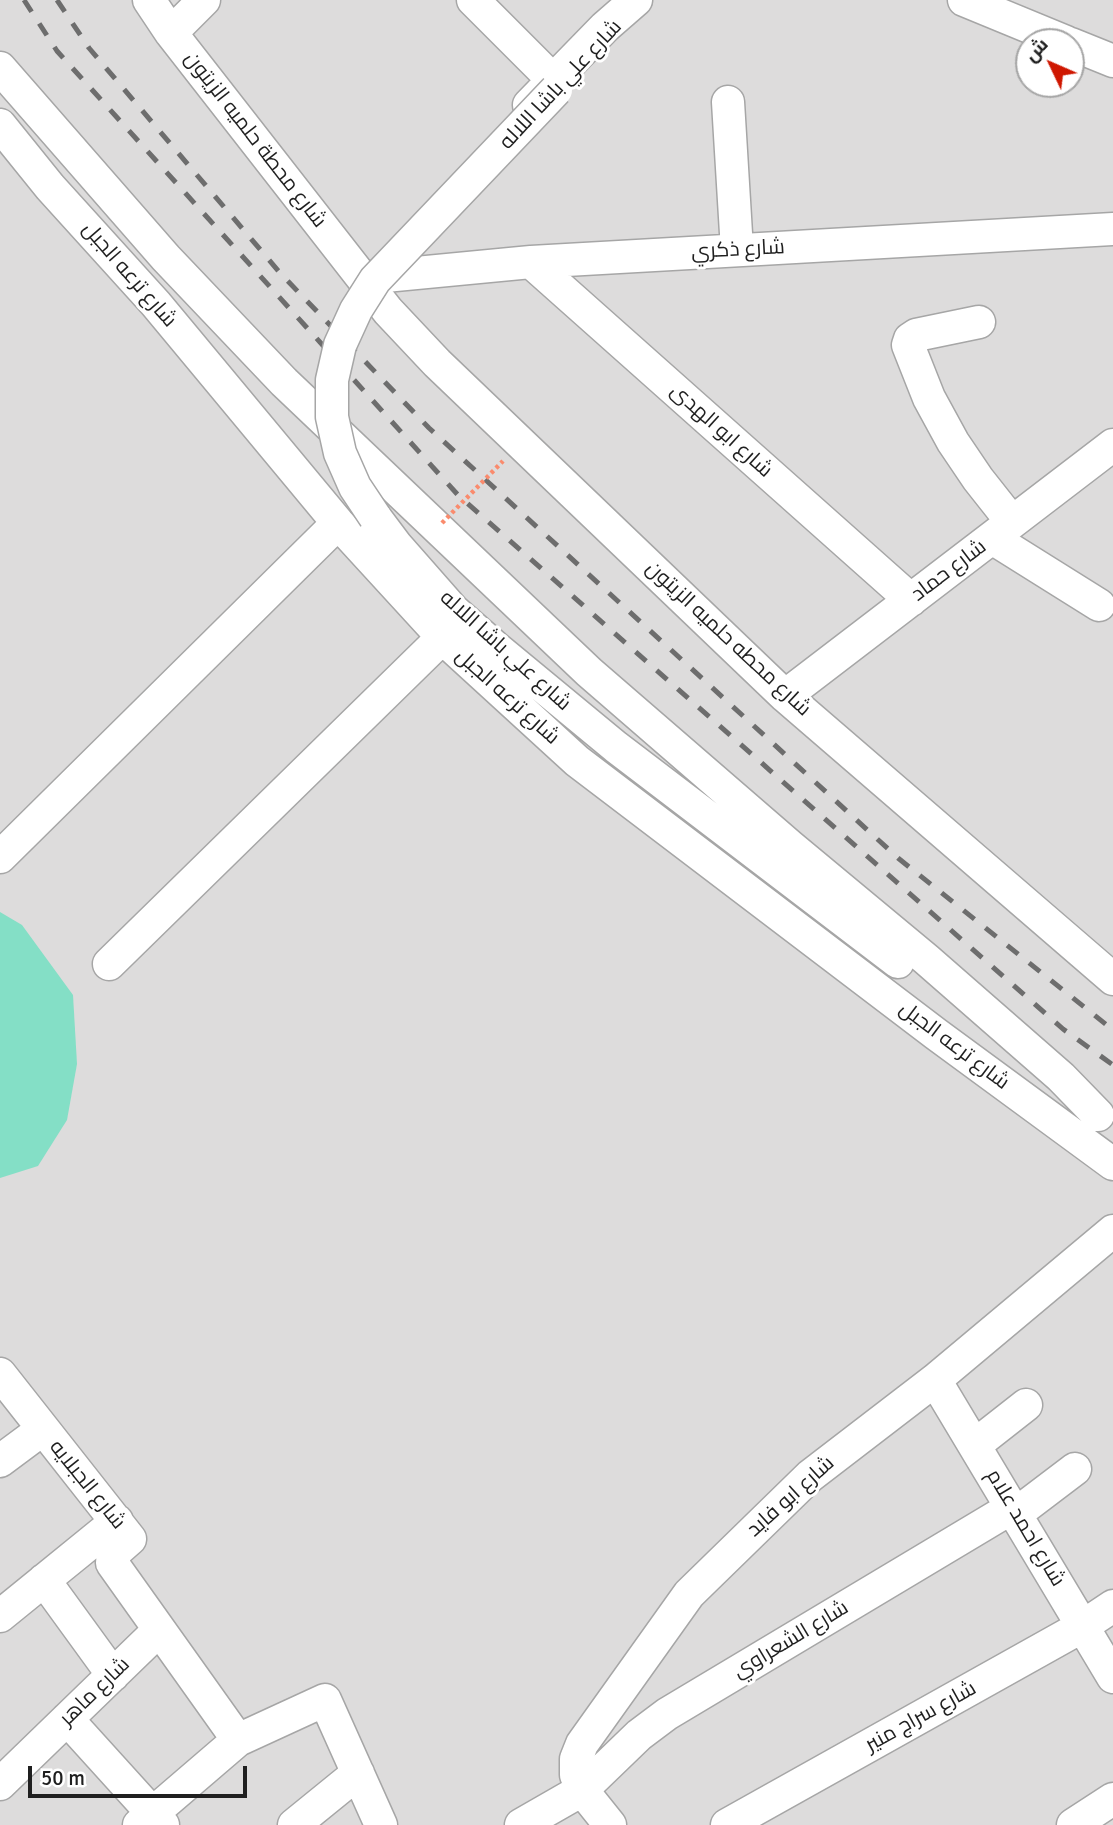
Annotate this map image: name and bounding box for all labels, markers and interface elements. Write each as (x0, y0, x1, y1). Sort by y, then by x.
street label: شارع علي باشا اللاله (495, 15, 627, 155)
north arrow (1015, 28, 1085, 98)
text: ش (1019, 33, 1053, 67)
street label: شارع محطة حلميه الزيتون (178, 47, 332, 233)
street label: شارع ترعه الجبل (76, 217, 182, 333)
street label: شارع ذكري (691, 235, 785, 265)
street label: شارع ابو الهدى (665, 379, 777, 483)
street label: شارع حماد (906, 535, 992, 607)
street label: شارع محطه حلميه الزيتون (640, 556, 816, 722)
street label: شارع علي باشا اللاله (434, 585, 576, 717)
street label: شارع ترعه الجبل (450, 644, 564, 750)
street label: شارع ترعه الجبل (894, 996, 1014, 1096)
street label: شارع الجبلايه (43, 1435, 131, 1535)
street label: شارع ابو فايد (742, 1451, 840, 1543)
street label: شارع احمد علام (980, 1465, 1070, 1591)
street label: شارع الشعراوي (729, 1596, 853, 1684)
street label: شارع ماهر (55, 1652, 135, 1732)
street label: شارع سراج منير (861, 1676, 981, 1758)
scale bar (32, 1752, 250, 1796)
text: 50 m (41, 1765, 85, 1791)

